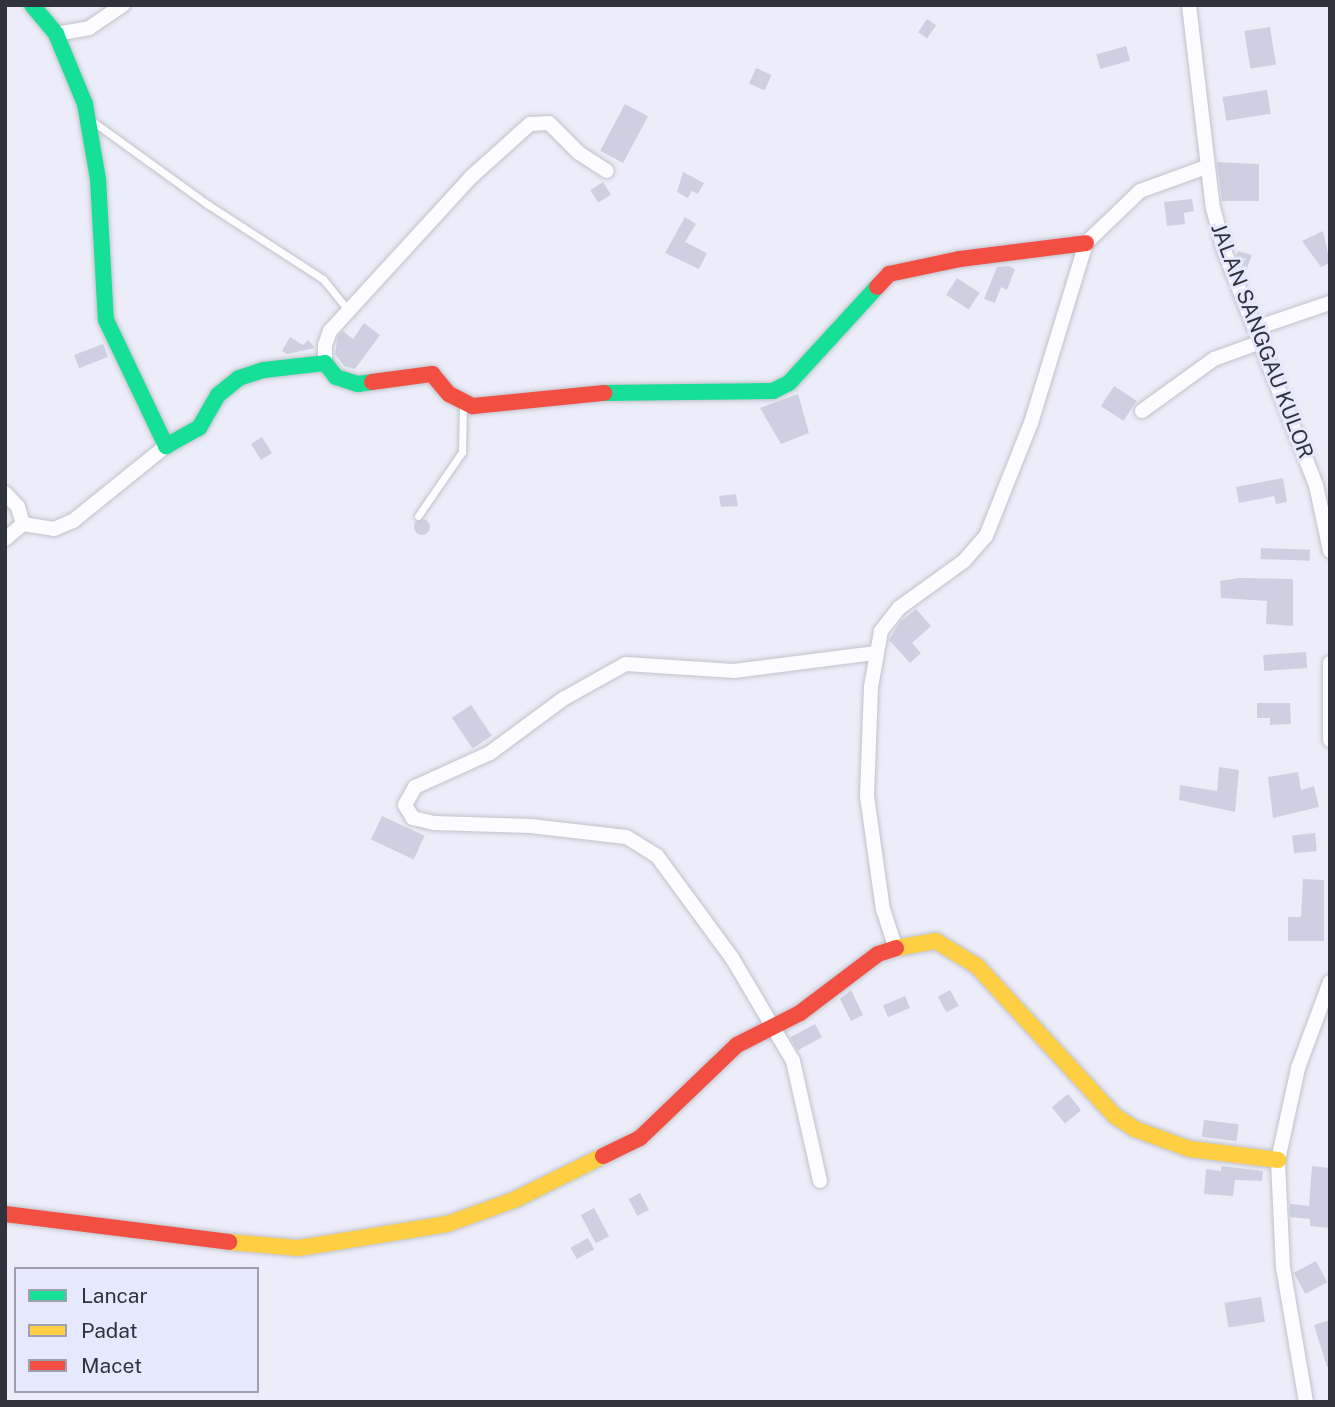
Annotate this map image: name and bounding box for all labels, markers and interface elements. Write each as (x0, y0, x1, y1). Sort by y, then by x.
street label: JALAN SANGGAU KULOR (1205, 220, 1319, 462)
legend (14, 1267, 259, 1393)
text: Lancar (81, 1283, 148, 1308)
text: Padat (81, 1318, 138, 1343)
text: Macet (81, 1353, 142, 1378)

